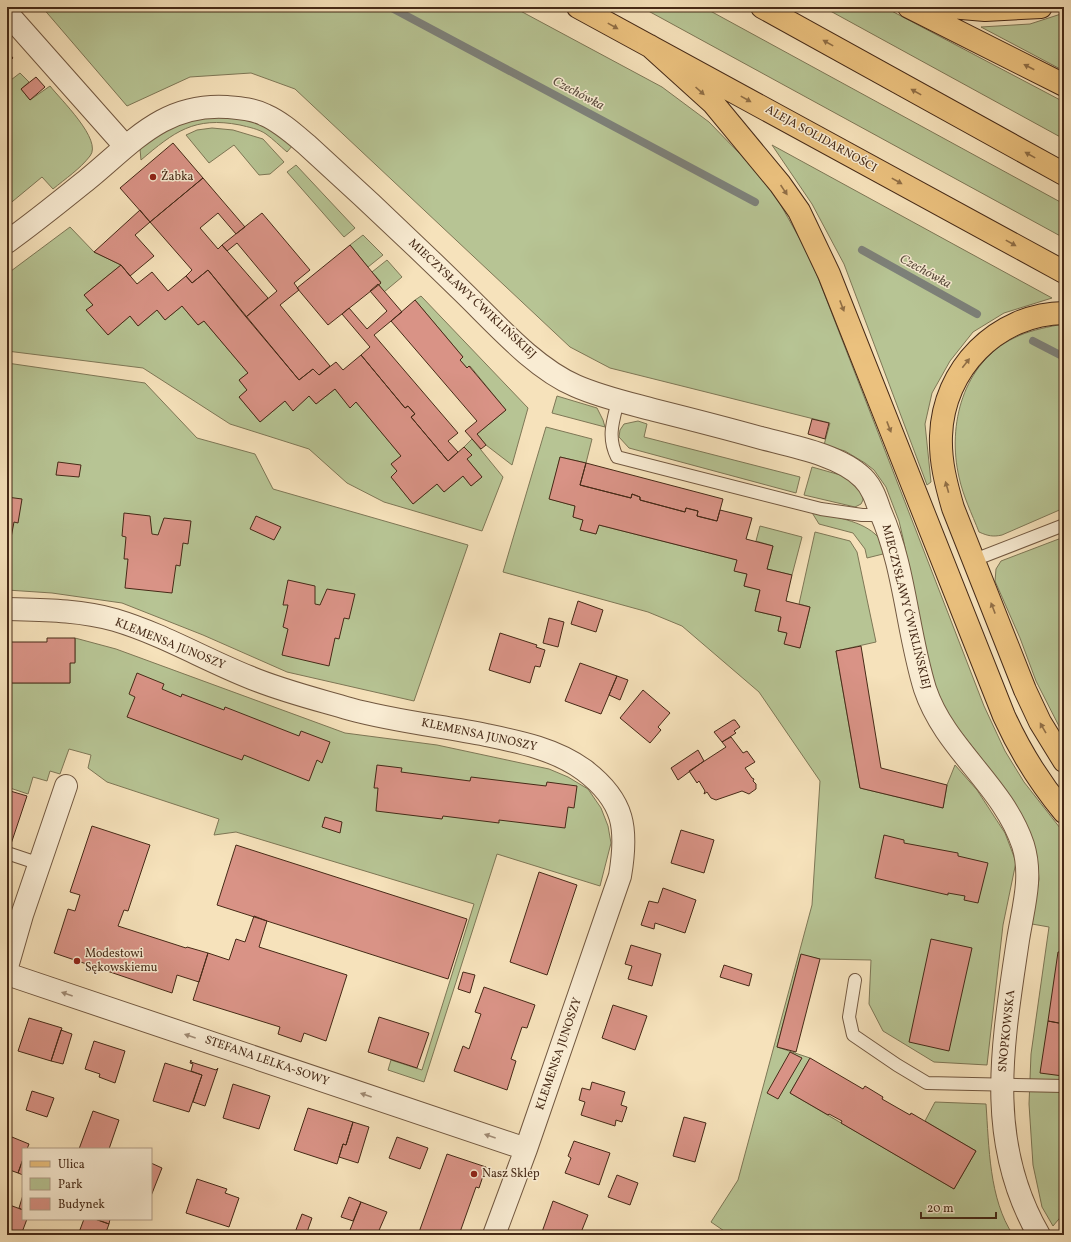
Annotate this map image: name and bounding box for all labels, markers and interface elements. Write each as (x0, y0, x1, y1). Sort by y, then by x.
one-way arrow (607, 22, 619, 29)
one-way arrow (822, 40, 834, 46)
one-way arrow (1024, 64, 1035, 70)
water label: Czechówka (549, 73, 607, 115)
one-way arrow (695, 87, 705, 96)
one-way arrow (910, 89, 922, 95)
one-way arrow (740, 95, 752, 102)
street label: ALEJA SOLIDARNOŚCI (762, 101, 880, 176)
one-way arrow (1024, 152, 1036, 159)
place label: Żabka (161, 169, 194, 185)
marker: Żabka (148, 172, 158, 182)
one-way arrow (891, 177, 903, 184)
one-way arrow (781, 184, 788, 196)
street label: MIECZYSŁAWY ĆWIKLIŃSKIEJ (405, 235, 540, 363)
one-way arrow (1006, 240, 1017, 246)
water label: Czechówka (896, 250, 954, 294)
one-way arrow (839, 301, 845, 313)
one-way arrow (962, 357, 970, 368)
one-way arrow (887, 422, 893, 434)
one-way arrow (944, 480, 950, 492)
street label: MIECZYSŁAWY ĆWIKLIŃSKIEJ (878, 523, 935, 691)
one-way arrow (990, 603, 996, 614)
street label: KLEMENSA JUNOSZY (112, 614, 228, 674)
street label: KLEMENSA JUNOSZY (420, 715, 539, 755)
one-way arrow (1040, 722, 1047, 734)
place label: Modestowi Sękowskiemu (85, 946, 158, 976)
marker: Modestowi Sękowskiemu (72, 956, 82, 966)
street label: SNOPKOWSKA (995, 989, 1019, 1073)
one-way arrow (60, 991, 72, 997)
street label: KLEMENSA JUNOSZY (532, 995, 586, 1112)
one-way arrow (184, 1032, 196, 1038)
street label: STEFANA LELKA-SOWY (203, 1032, 332, 1090)
one-way arrow (360, 1092, 372, 1098)
one-way arrow (483, 1133, 495, 1139)
legend (22, 1148, 152, 1220)
text: Ulica (58, 1157, 85, 1173)
place label: Nasz Sklep (482, 1166, 540, 1182)
marker: Nasz Sklep (469, 1169, 479, 1179)
text: Park (58, 1177, 83, 1193)
scale bar (921, 1194, 996, 1220)
text: Budynek (58, 1197, 105, 1213)
text: 20 m (927, 1201, 954, 1217)

